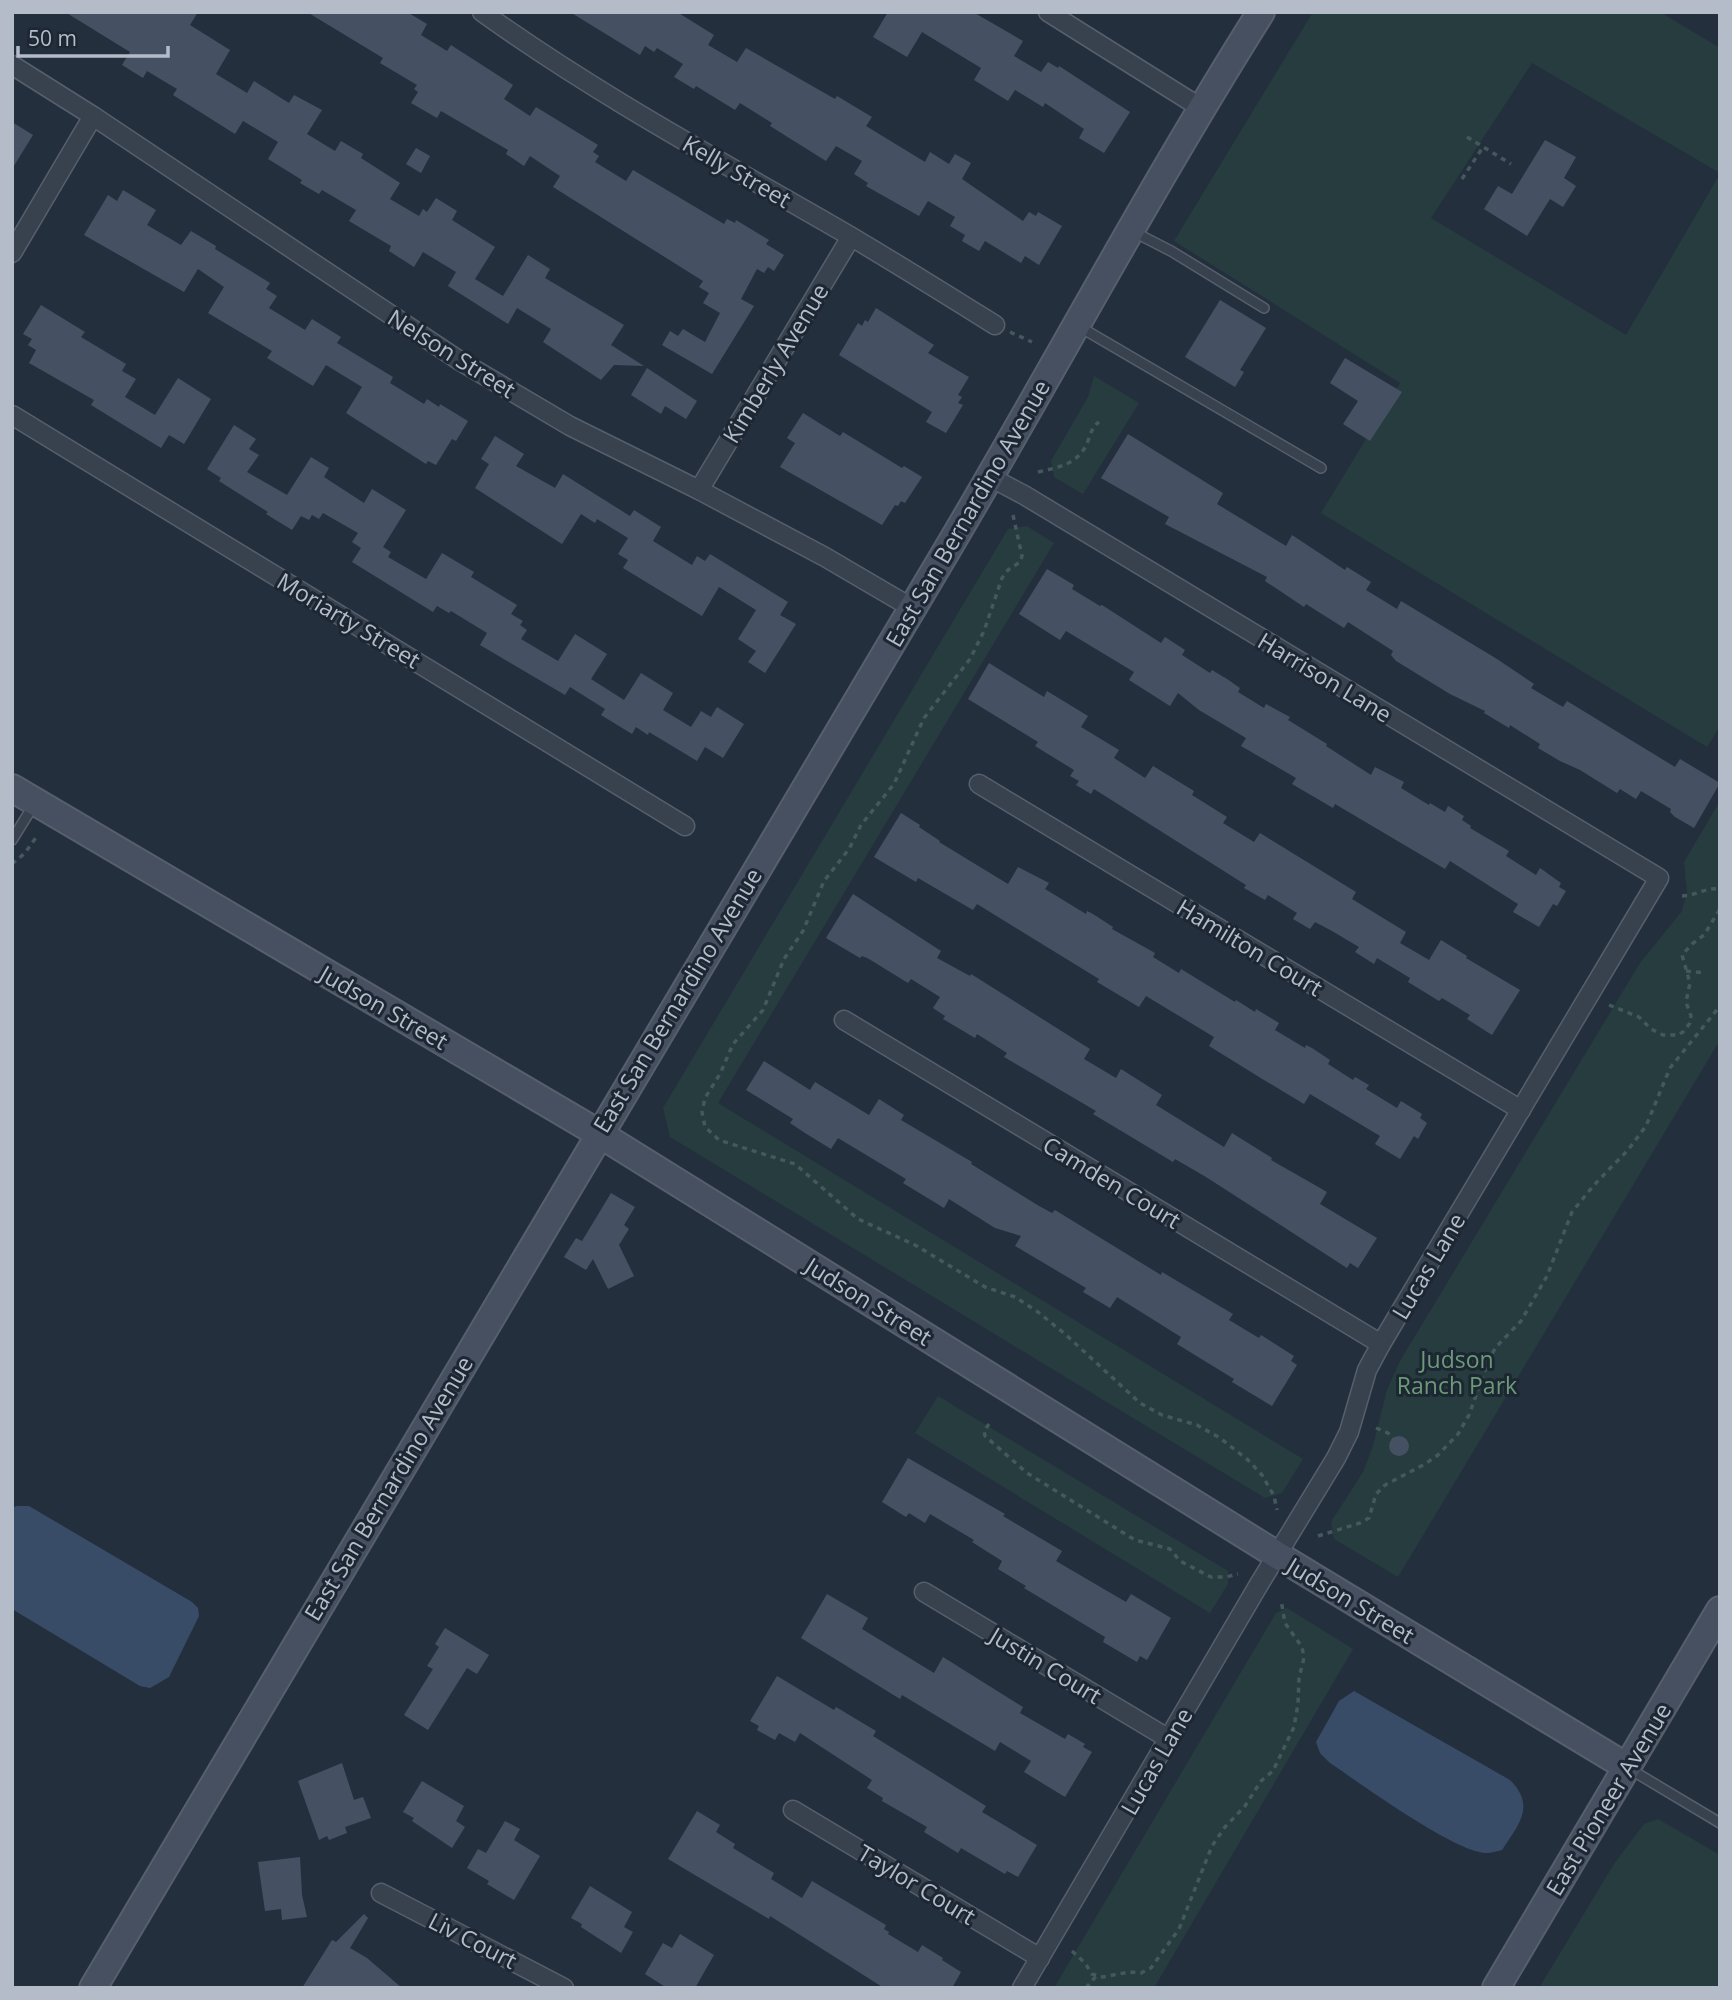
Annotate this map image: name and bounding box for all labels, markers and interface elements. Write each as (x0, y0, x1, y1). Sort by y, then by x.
scale bar (18, 14, 168, 58)
text: 50 m (28, 24, 77, 52)
street label: Kelly Street (677, 127, 797, 215)
street label: Kimberly Avenue (715, 277, 835, 449)
street label: Nelson Street (382, 301, 522, 405)
street label: East San Bernardino Avenue (877, 374, 1057, 652)
street label: Moriarty Street (271, 565, 427, 675)
street label: Harrison Lane (1252, 624, 1398, 730)
street label: East San Bernardino Avenue (585, 862, 769, 1138)
street label: Hamilton Court (1171, 891, 1329, 1003)
street label: Judson Street (312, 956, 454, 1057)
street label: Camden Court (1037, 1128, 1187, 1236)
street label: Lucas Lane (1384, 1207, 1472, 1325)
street label: Judson Street (798, 1248, 938, 1353)
park label: Judson Ranch Park (1397, 1343, 1517, 1401)
street label: East San Bernardino Avenue (296, 1350, 480, 1626)
street label: Judson Street (1280, 1548, 1421, 1651)
street label: Justin Court (982, 1618, 1108, 1711)
street label: East Pioneer Avenue (1538, 1697, 1678, 1901)
street label: Lucas Lane (1112, 1702, 1200, 1820)
street label: Taylor Court (852, 1836, 982, 1932)
street label: Liv Court (423, 1904, 523, 1976)

